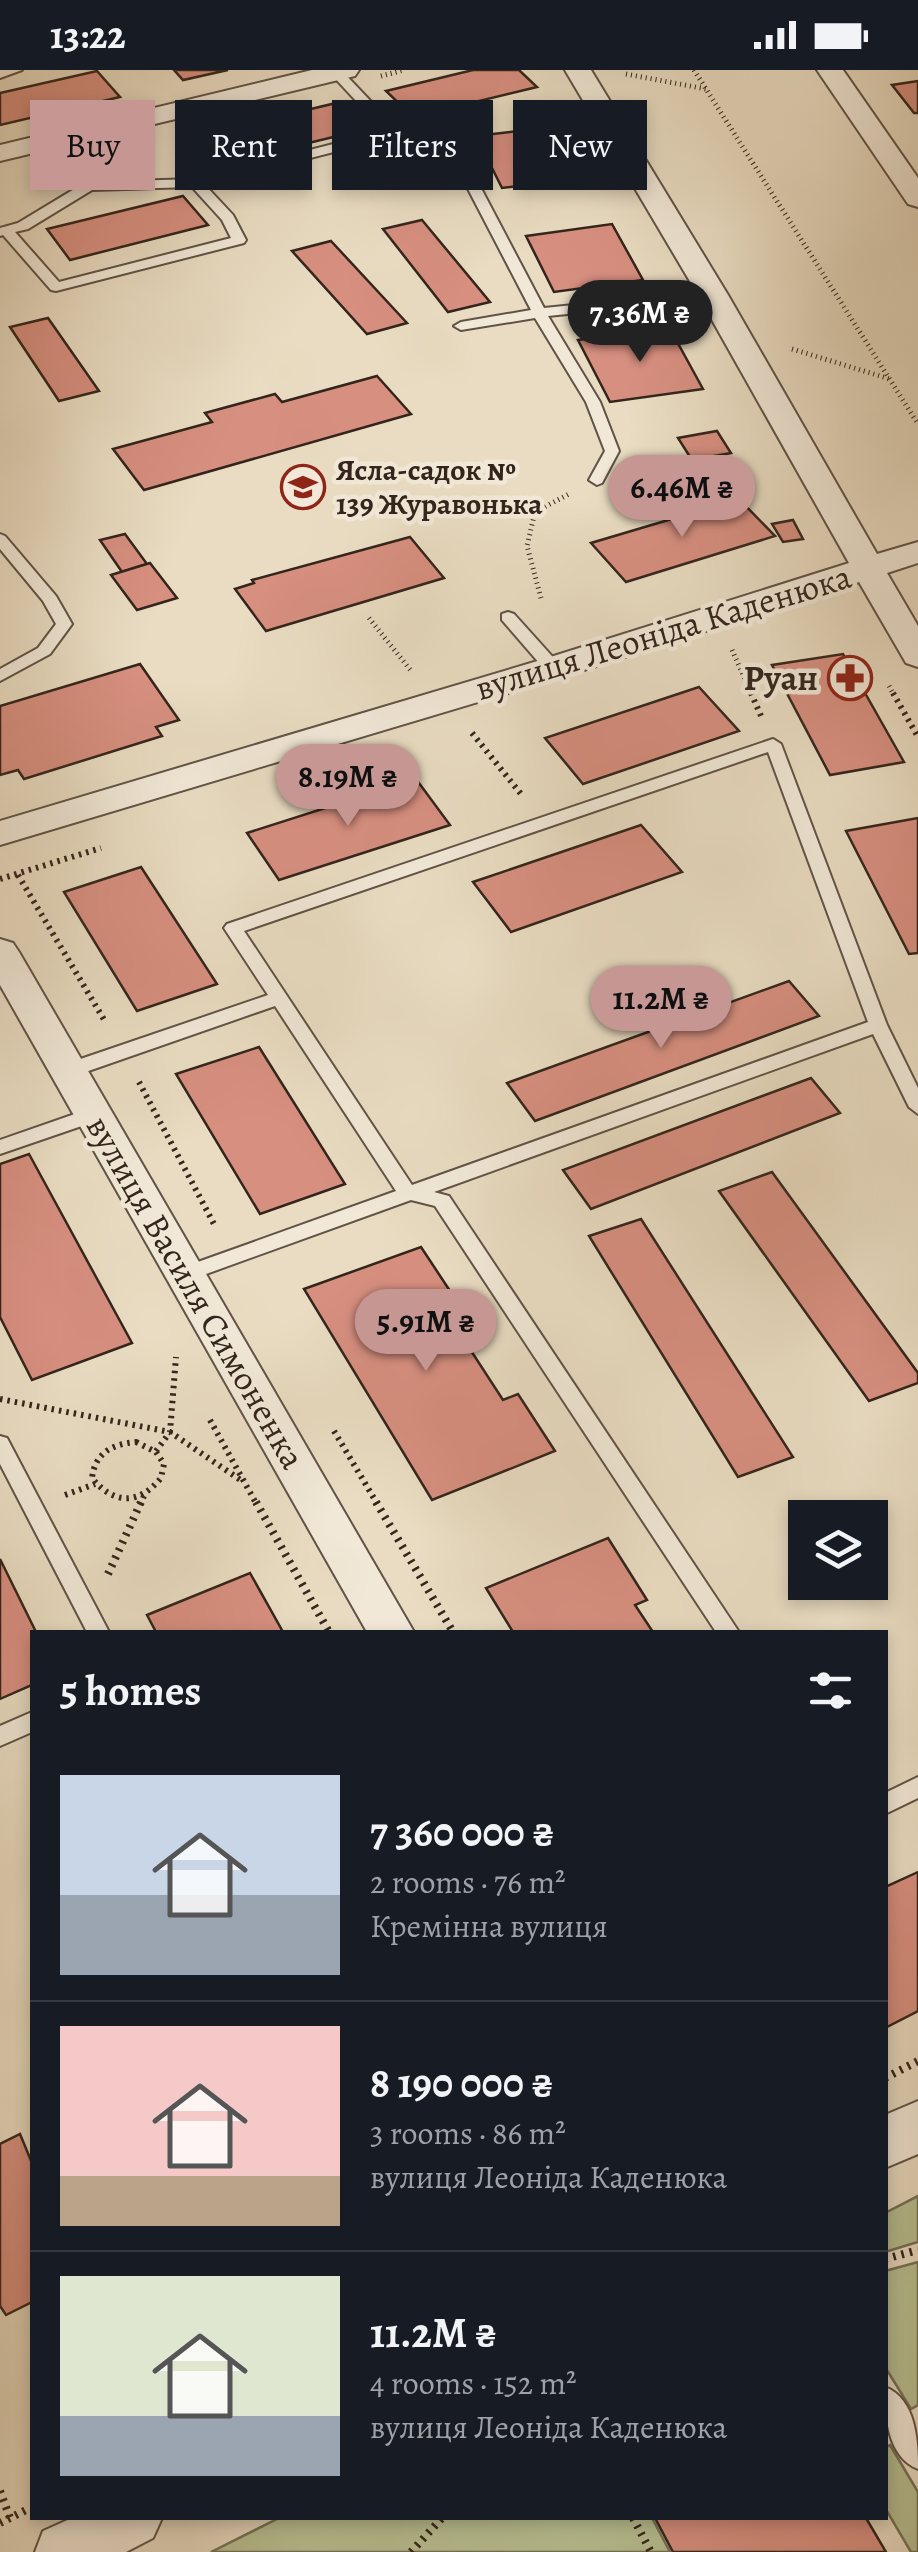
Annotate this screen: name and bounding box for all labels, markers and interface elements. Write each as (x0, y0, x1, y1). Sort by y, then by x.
text: 13:22 (50, 9, 126, 61)
chip: Buy (30, 100, 155, 190)
chip: Rent (175, 100, 312, 190)
chip: Filters (332, 100, 493, 190)
chip: New (513, 100, 647, 190)
pin: 7.36M ₴ (548, 280, 732, 365)
text: 7.36M ₴ (590, 290, 690, 334)
place label: Ясла-садок № 139 Журавонька (336, 450, 543, 524)
pin: 6.46M ₴ (590, 455, 774, 540)
school or university icon: Ясла-садок № 139 Журавонька (280, 464, 326, 510)
text: 6.46M ₴ (630, 465, 734, 509)
street label: вулиця Леоніда Каденюка (469, 552, 857, 712)
place label: Руан (744, 654, 818, 702)
pharmacy icon: Руан (827, 655, 873, 701)
pin: 8.19M ₴ (256, 744, 440, 829)
text: 8.19M ₴ (298, 754, 398, 798)
pin: 11.2M ₴ (569, 966, 753, 1051)
text: 11.2M ₴ (613, 976, 709, 1020)
street label: вулиця Василя Симоненка (75, 1106, 317, 1478)
pin: 5.91M ₴ (334, 1289, 518, 1374)
text: 5.91M ₴ (377, 1299, 475, 1343)
map controls (788, 1500, 888, 1600)
button: layers (788, 1500, 888, 1600)
text: 5 homes (60, 1662, 201, 1719)
icon: filters (803, 1663, 858, 1718)
text: 7 360 000 ₴ (370, 1803, 555, 1860)
icon: home (140, 1815, 260, 1935)
text: 2 rooms · 76 m² (370, 1860, 566, 1904)
text: Кремінна вулиця (370, 1904, 608, 1948)
text: 8 190 000 ₴ (370, 2054, 554, 2111)
icon: home (140, 2066, 260, 2186)
text: 3 rooms · 86 m² (370, 2111, 566, 2155)
text: вулиця Леоніда Каденюка (370, 2155, 727, 2199)
text: 11.2M ₴ (370, 2304, 497, 2361)
icon: home (140, 2316, 260, 2436)
text: 4 rooms · 152 m² (370, 2361, 577, 2405)
text: вулиця Леоніда Каденюка (370, 2405, 727, 2449)

